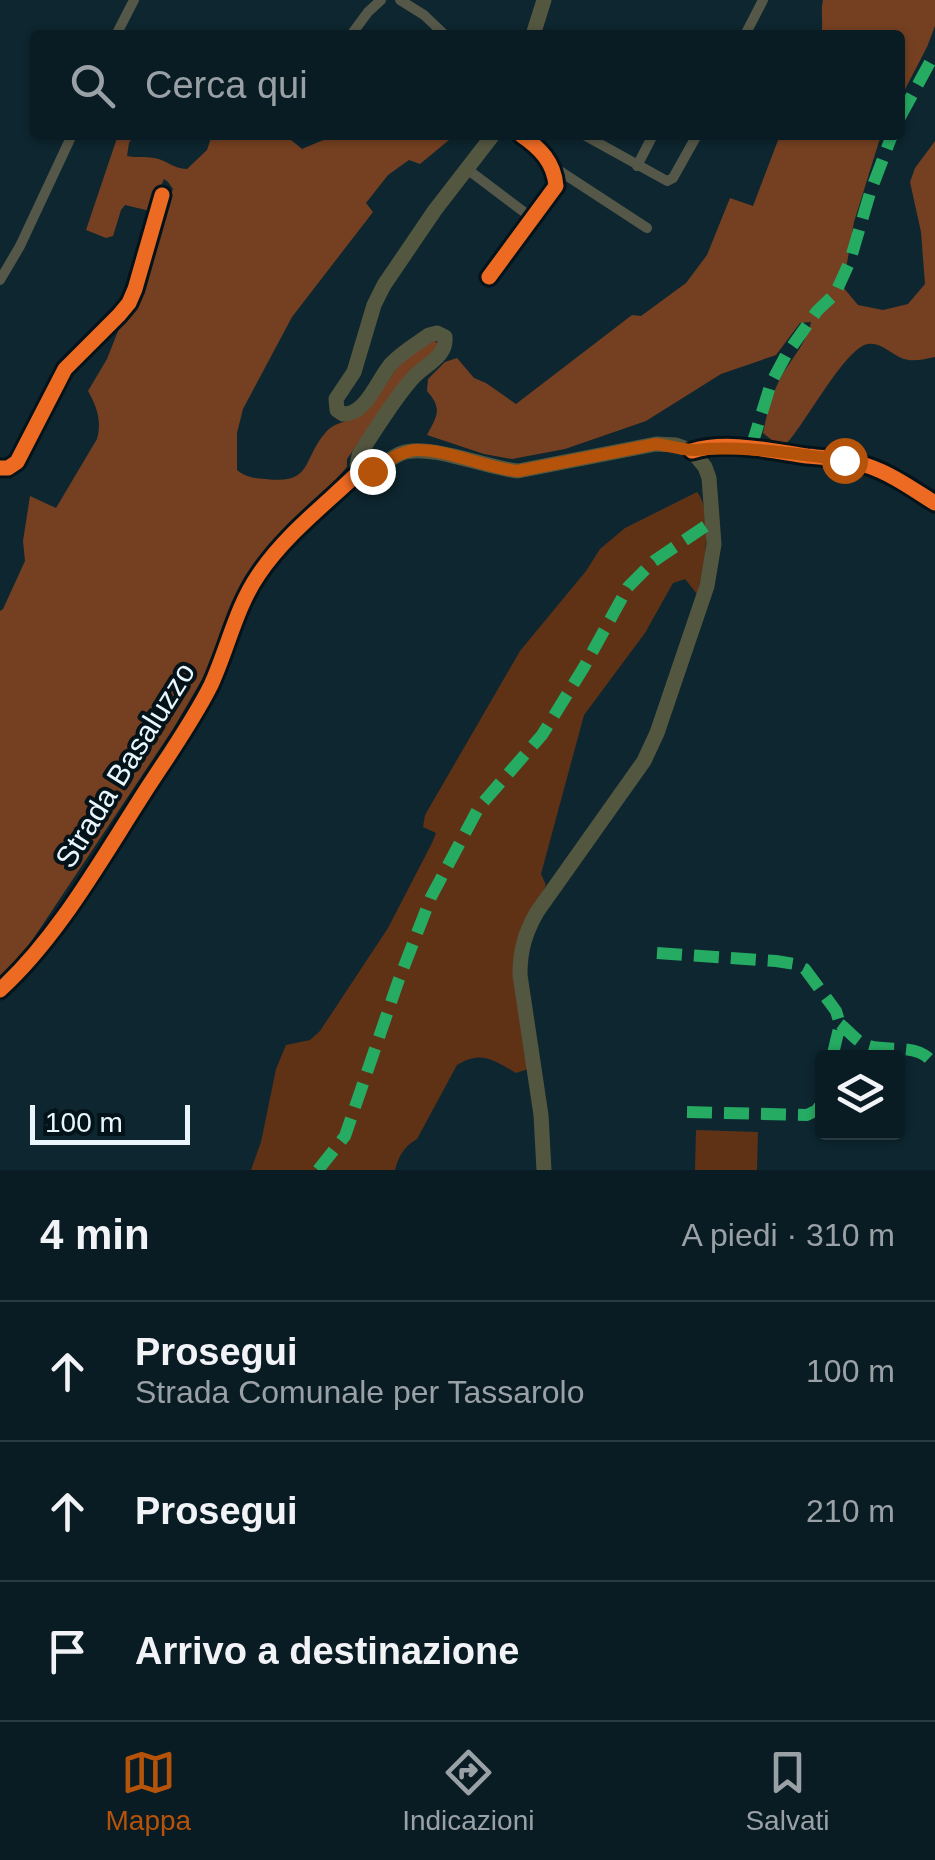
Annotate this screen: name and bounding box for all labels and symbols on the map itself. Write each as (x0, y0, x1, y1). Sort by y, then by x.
route start (822, 438, 868, 484)
route end (350, 449, 396, 495)
street label: Strada Basaluzzo (49, 657, 201, 873)
scale bar (30, 1100, 190, 1144)

